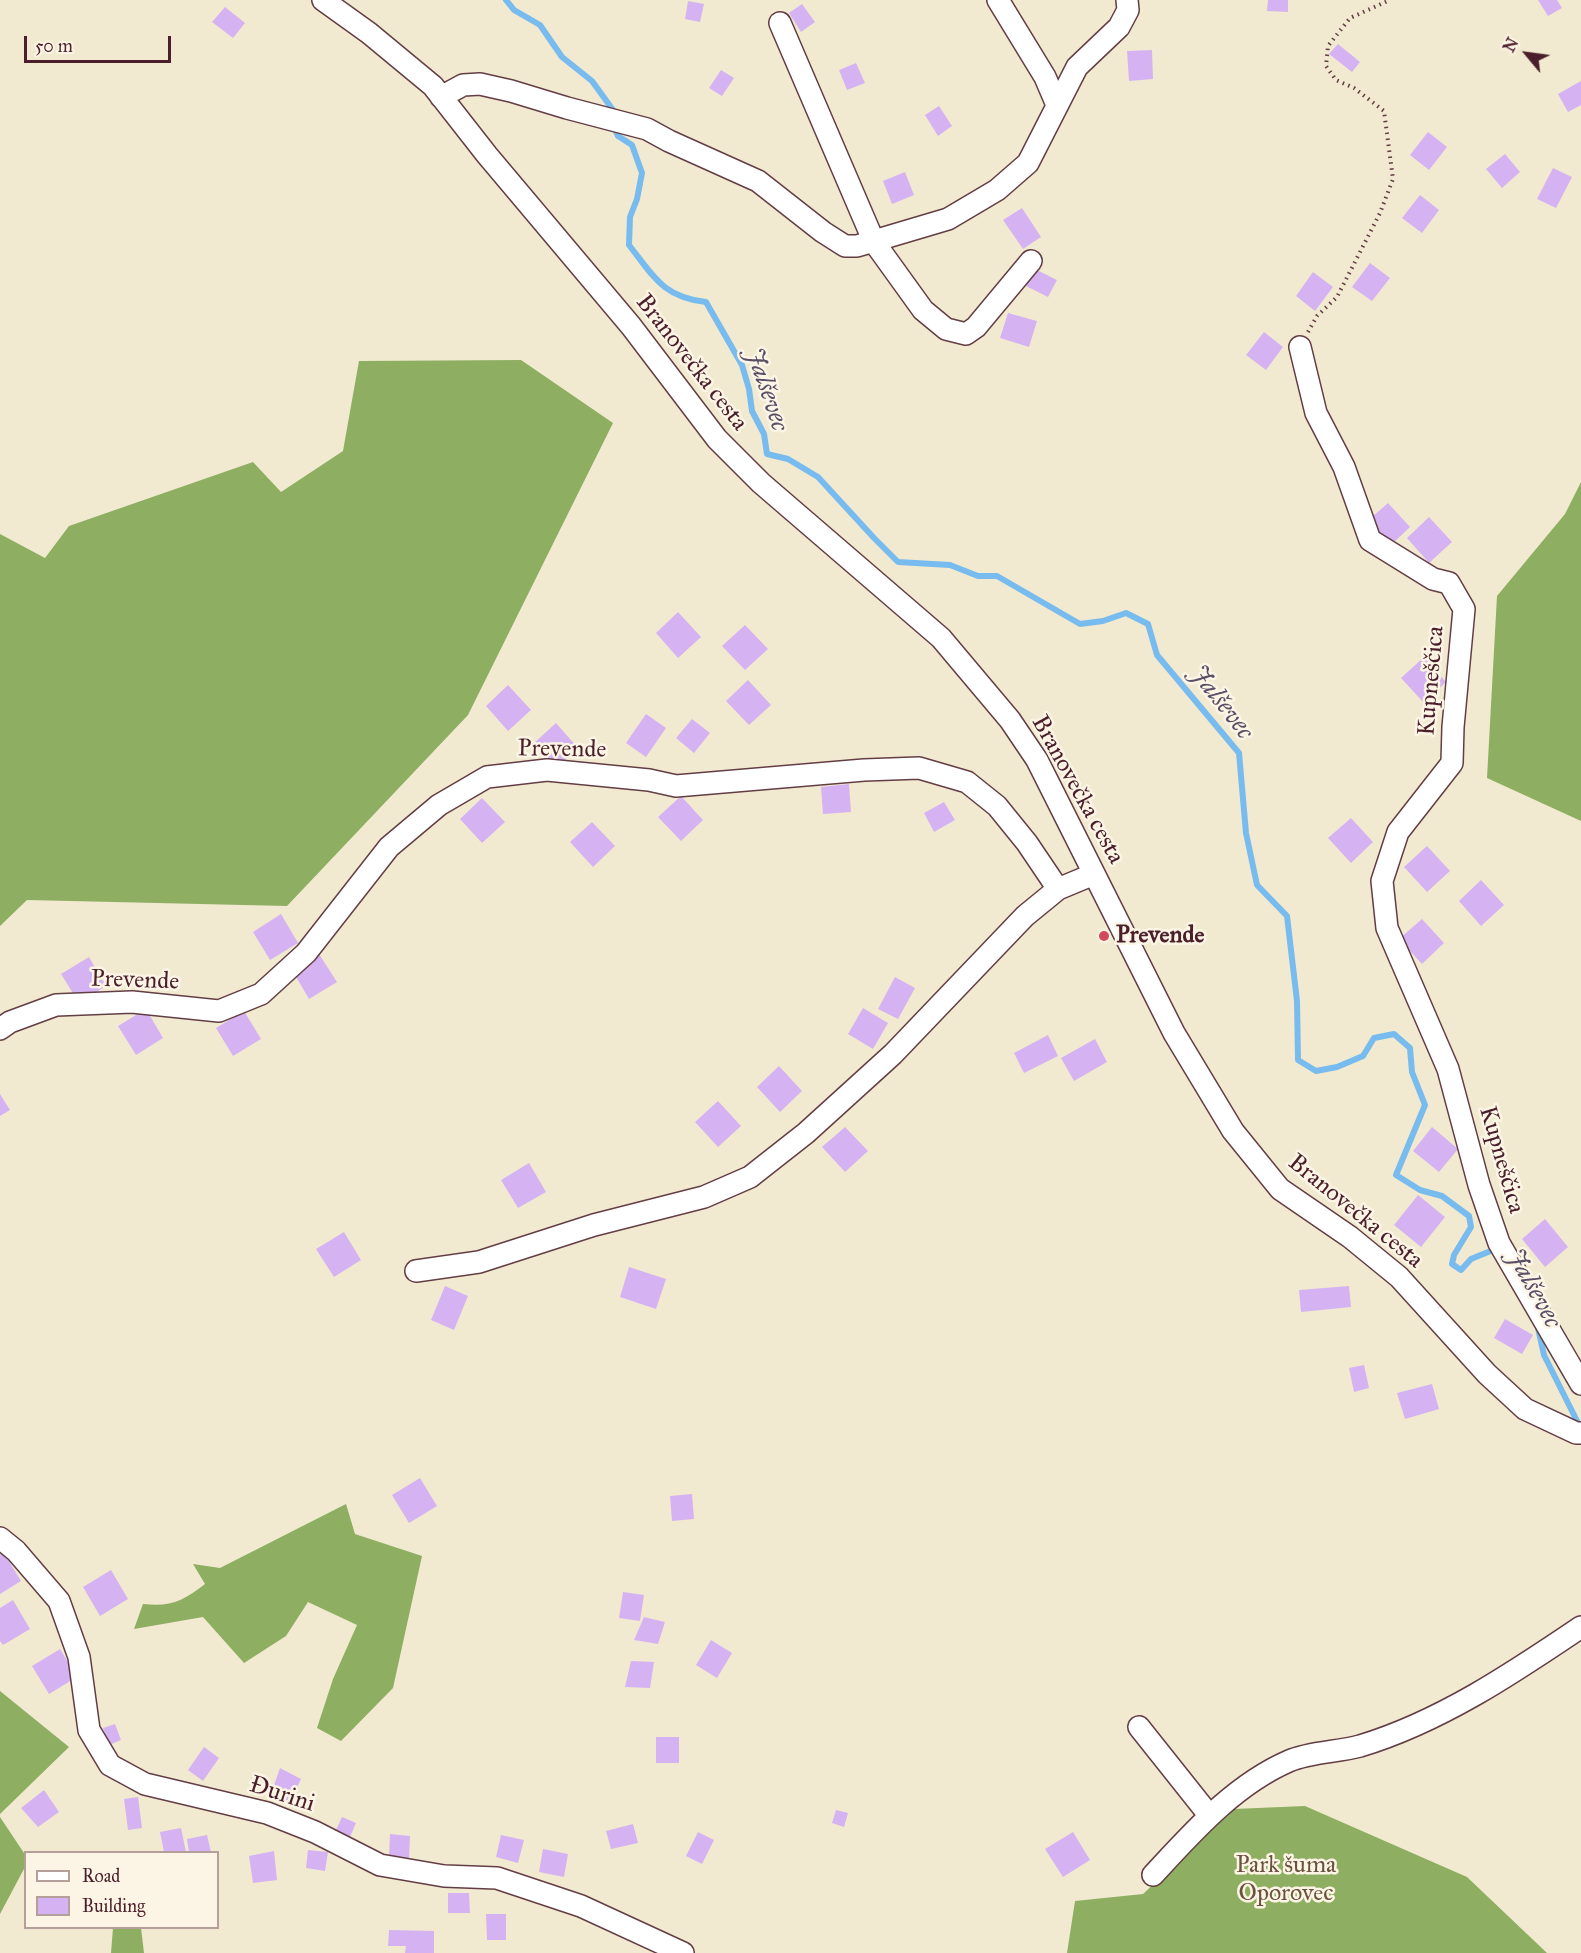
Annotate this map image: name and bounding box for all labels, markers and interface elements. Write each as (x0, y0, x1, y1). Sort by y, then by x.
scale bar (27, 24, 174, 62)
north arrow (1497, 24, 1557, 84)
text: N (1499, 34, 1522, 56)
text: 50 m (35, 35, 73, 57)
street label: Branovečka cesta (629, 289, 753, 437)
water label: Jalševec (737, 344, 795, 436)
street label: Kupneščica (1413, 625, 1451, 737)
water label: Jalševec (1182, 659, 1260, 747)
street label: Branovečka cesta (1024, 711, 1130, 869)
street label: Prevende (517, 735, 607, 765)
place label: Prevende (1116, 922, 1205, 950)
marker: Prevende (1097, 929, 1111, 943)
street label: Prevende (90, 965, 180, 997)
street label: Kupneščica (1472, 1103, 1530, 1217)
street label: Branovečka cesta (1282, 1149, 1428, 1275)
water label: Jalševec (1498, 1244, 1568, 1334)
street label: Đurini (246, 1771, 318, 1819)
legend (24, 1851, 219, 1929)
park label: Park šuma Oporovec (1236, 1852, 1336, 1908)
text: Road (82, 1865, 120, 1887)
text: Building (82, 1895, 145, 1917)

